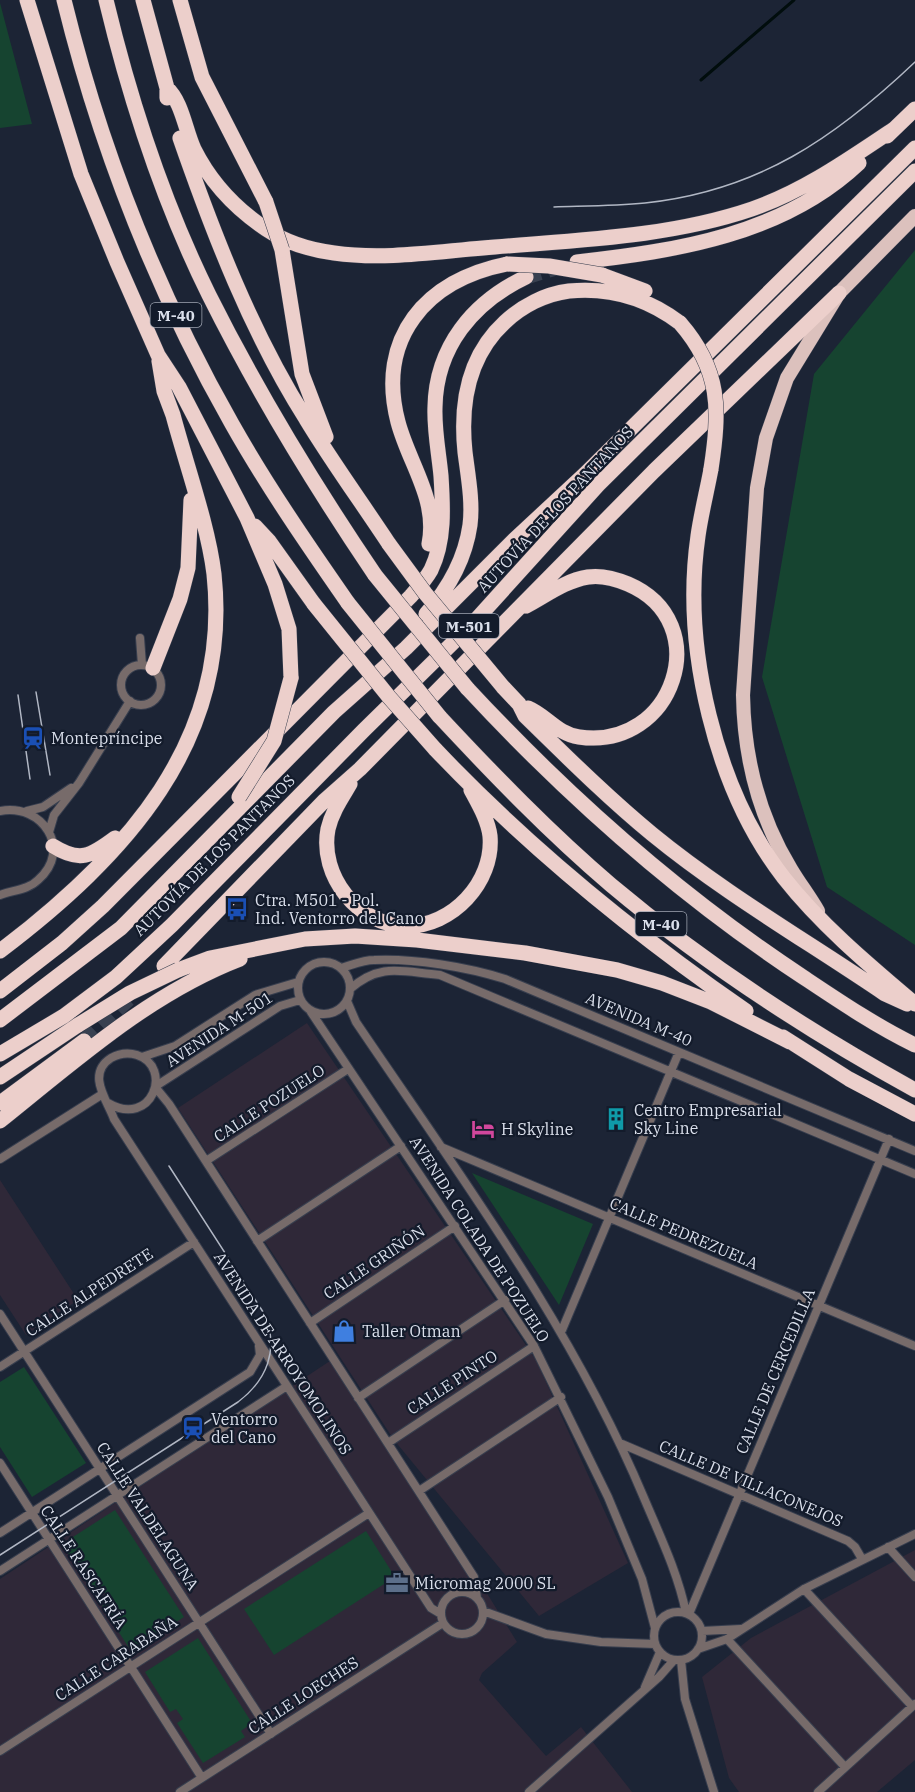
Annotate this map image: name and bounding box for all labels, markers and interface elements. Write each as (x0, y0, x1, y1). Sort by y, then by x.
road number: M-40 (150, 303, 201, 327)
street label: AUTOVÍA DE LOS PANTANOS (472, 421, 637, 596)
road number: M-501 (439, 614, 499, 638)
station icon: Montepríncipe (20, 725, 46, 751)
place label: Montepríncipe (51, 728, 162, 748)
street label: AUTOVÍA DE LOS PANTANOS (128, 769, 299, 940)
place label: Ctra. M501 - Pol. Ind. Ventorro del Cano (255, 890, 424, 928)
bus stop icon: Ctra. M501 - Pol. Ind. Ventorro del Cano (224, 896, 250, 922)
road number: M-40 (636, 912, 686, 936)
street label: AVENIDA M-501 (162, 987, 276, 1071)
street label: AVENIDA M-40 (583, 988, 695, 1050)
street label: CALLE POZUELO (210, 1060, 328, 1146)
place label: Centro Empresarial Sky Line (634, 1100, 782, 1138)
building icon: Centro Empresarial Sky Line (603, 1106, 629, 1132)
hotel icon: H Skyline (470, 1116, 496, 1142)
place label: H Skyline (501, 1119, 573, 1139)
street label: AVENIDA COLADA DE POZUELO (406, 1132, 554, 1346)
street label: CALLE PEDREZUELA (607, 1193, 761, 1273)
street label: CALLE GRIÑÓN (319, 1220, 429, 1303)
street label: CALLE ALPEDRETE (22, 1243, 156, 1341)
street label: AVENIDA DE ARROYOMOLINOS (210, 1248, 356, 1458)
street label: CALLE DE CERCEDILLA (731, 1285, 819, 1457)
shop icon: Taller Otman (331, 1318, 357, 1344)
place label: Taller Otman (362, 1321, 461, 1341)
street label: CALLE PINTO (403, 1345, 501, 1419)
place label: Ventorro del Cano (211, 1409, 277, 1447)
station icon: Ventorro del Cano (180, 1415, 206, 1441)
street label: CALLE DE VILLACONEJOS (656, 1435, 846, 1531)
street label: CALLE VALDELAGUNA (93, 1438, 203, 1594)
street label: CALLE RASCAFRÍA (36, 1501, 132, 1633)
office icon: Micromag 2000 SL (384, 1570, 410, 1596)
place label: Micromag 2000 SL (415, 1573, 556, 1593)
street label: CALLE CARABAÑA (51, 1611, 181, 1705)
street label: CALLE LOECHES (244, 1652, 362, 1738)

